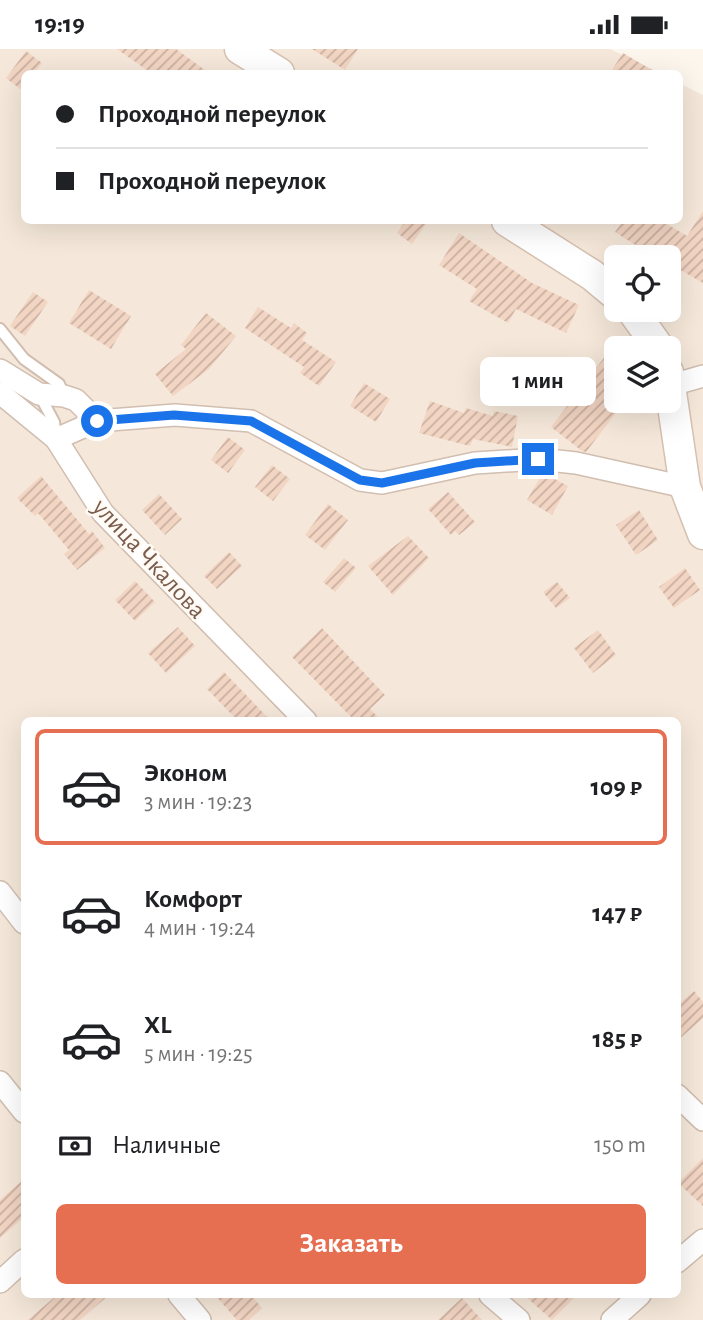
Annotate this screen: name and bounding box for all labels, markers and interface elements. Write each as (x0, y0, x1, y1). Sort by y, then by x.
text: 19:19 (35, 11, 85, 37)
text: Проходной переулок (98, 101, 326, 127)
text: Проходной переулок (98, 168, 326, 194)
map controls (604, 245, 681, 413)
button: locate (604, 245, 681, 322)
button: layers (604, 336, 681, 413)
callout: 1 мин (480, 357, 596, 407)
text: 1 мин (512, 370, 564, 393)
route start (81, 405, 113, 437)
route end (522, 443, 554, 475)
street label: улица Чкалова (87, 493, 211, 624)
icon: car (60, 756, 123, 819)
text: Эконом (144, 760, 227, 786)
text: 109 ₽ (590, 774, 642, 800)
text: 3 мин · 19:23 (144, 791, 252, 814)
icon: car (60, 882, 123, 945)
text: Комфорт (144, 886, 242, 912)
text: 147 ₽ (592, 900, 642, 926)
text: 4 мин · 19:24 (144, 917, 255, 940)
icon: car (60, 1008, 123, 1071)
text: XL (144, 1012, 171, 1038)
text: 185 ₽ (592, 1026, 642, 1052)
text: 5 мин · 19:25 (144, 1043, 253, 1066)
icon: cash (56, 1127, 94, 1165)
text: Наличные (112, 1132, 221, 1158)
text: 150 m (594, 1134, 646, 1157)
button: Заказать (56, 1204, 646, 1284)

